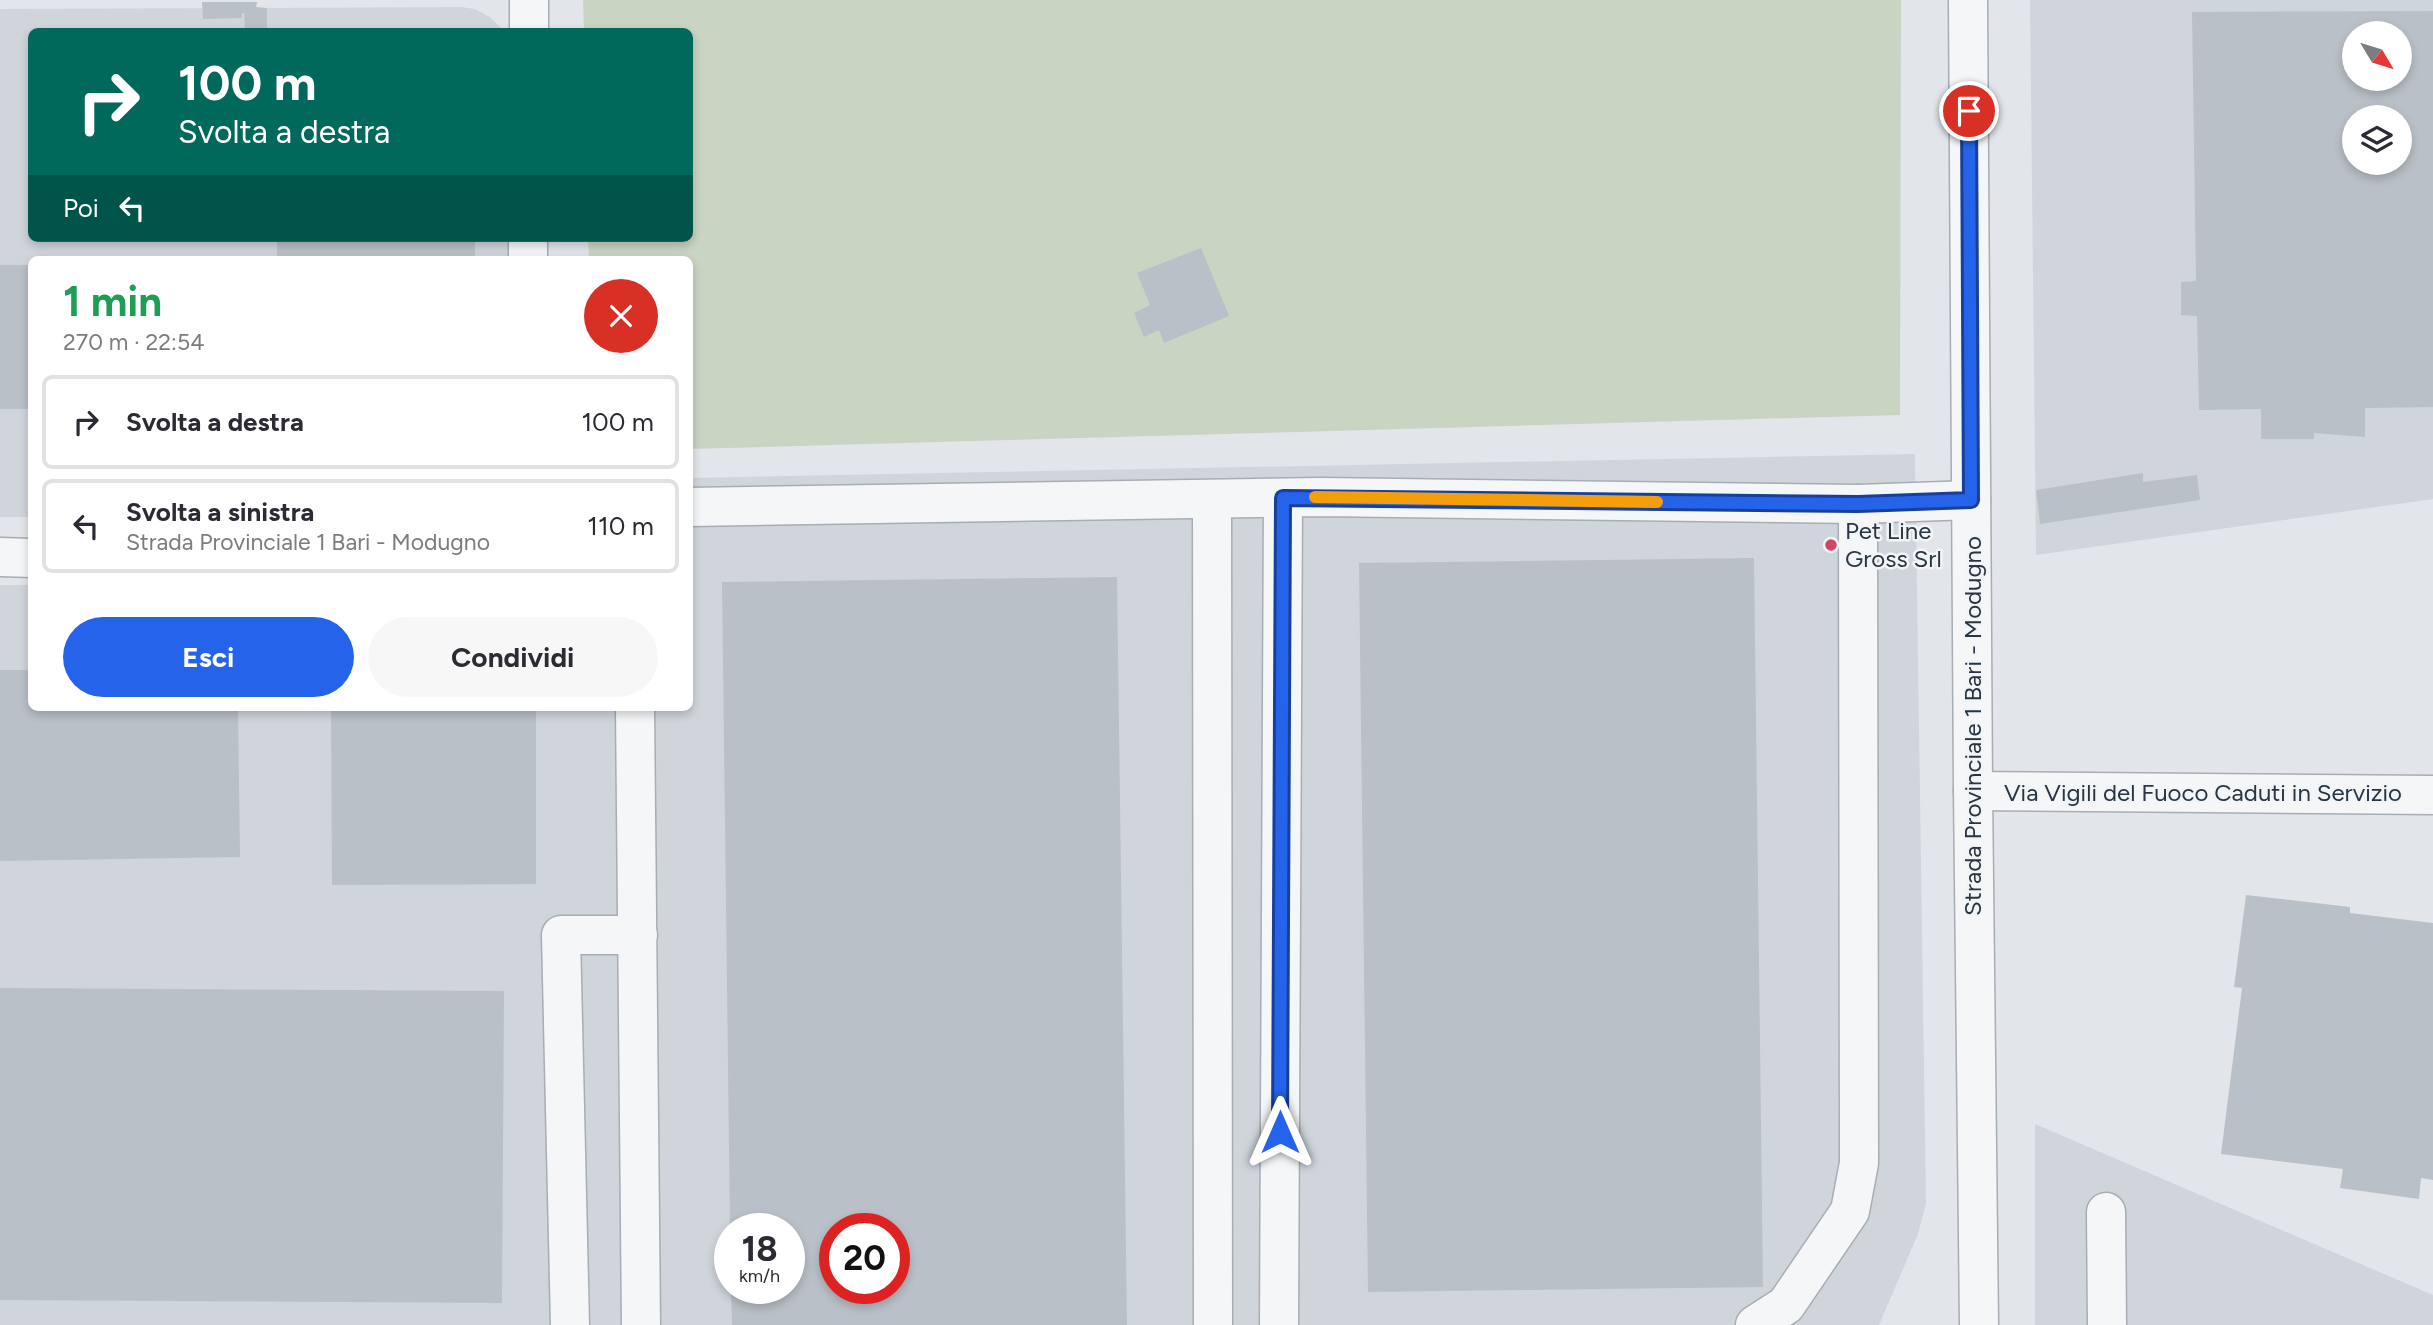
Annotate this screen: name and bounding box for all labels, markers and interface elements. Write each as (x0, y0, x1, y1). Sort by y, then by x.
north arrow (2342, 21, 2412, 91)
map controls (2342, 21, 2412, 175)
text: 100 m (178, 53, 317, 112)
icon: right (63, 56, 154, 147)
pin (1939, 81, 1999, 141)
icon: arrive (1950, 92, 1988, 130)
button: layers (2342, 105, 2412, 175)
text: Svolta a destra (178, 113, 390, 151)
icon: left (113, 189, 151, 227)
text: Poi (63, 192, 99, 224)
text: 1 min (63, 276, 162, 327)
button: close (584, 279, 658, 353)
text: 270 m · 22:54 (63, 328, 204, 356)
icon: right (67, 403, 105, 441)
text: Svolta a destra (126, 406, 304, 438)
text: 100 m (581, 406, 654, 438)
text: Svolta a sinistra (126, 496, 314, 528)
icon: left (67, 507, 105, 545)
text: 110 m (587, 510, 654, 542)
place label: Pet Line Gross Srl (1845, 516, 1942, 573)
text: Strada Provinciale 1 Bari - Modugno (126, 528, 490, 556)
street label: Strada Provinciale 1 Bari - Modugno (1958, 536, 1987, 916)
marker: Pet Line Gross Srl (1823, 537, 1839, 553)
button: Esci (63, 617, 354, 697)
button: Condividi (368, 617, 658, 697)
street label: Via Vigili del Fuoco Caduti in Servizio (2004, 778, 2402, 807)
position arrow (1243, 1095, 1317, 1169)
speed limit sign: 20 (819, 1213, 910, 1304)
text: 18 (741, 1228, 778, 1270)
text: km/h (739, 1265, 780, 1287)

